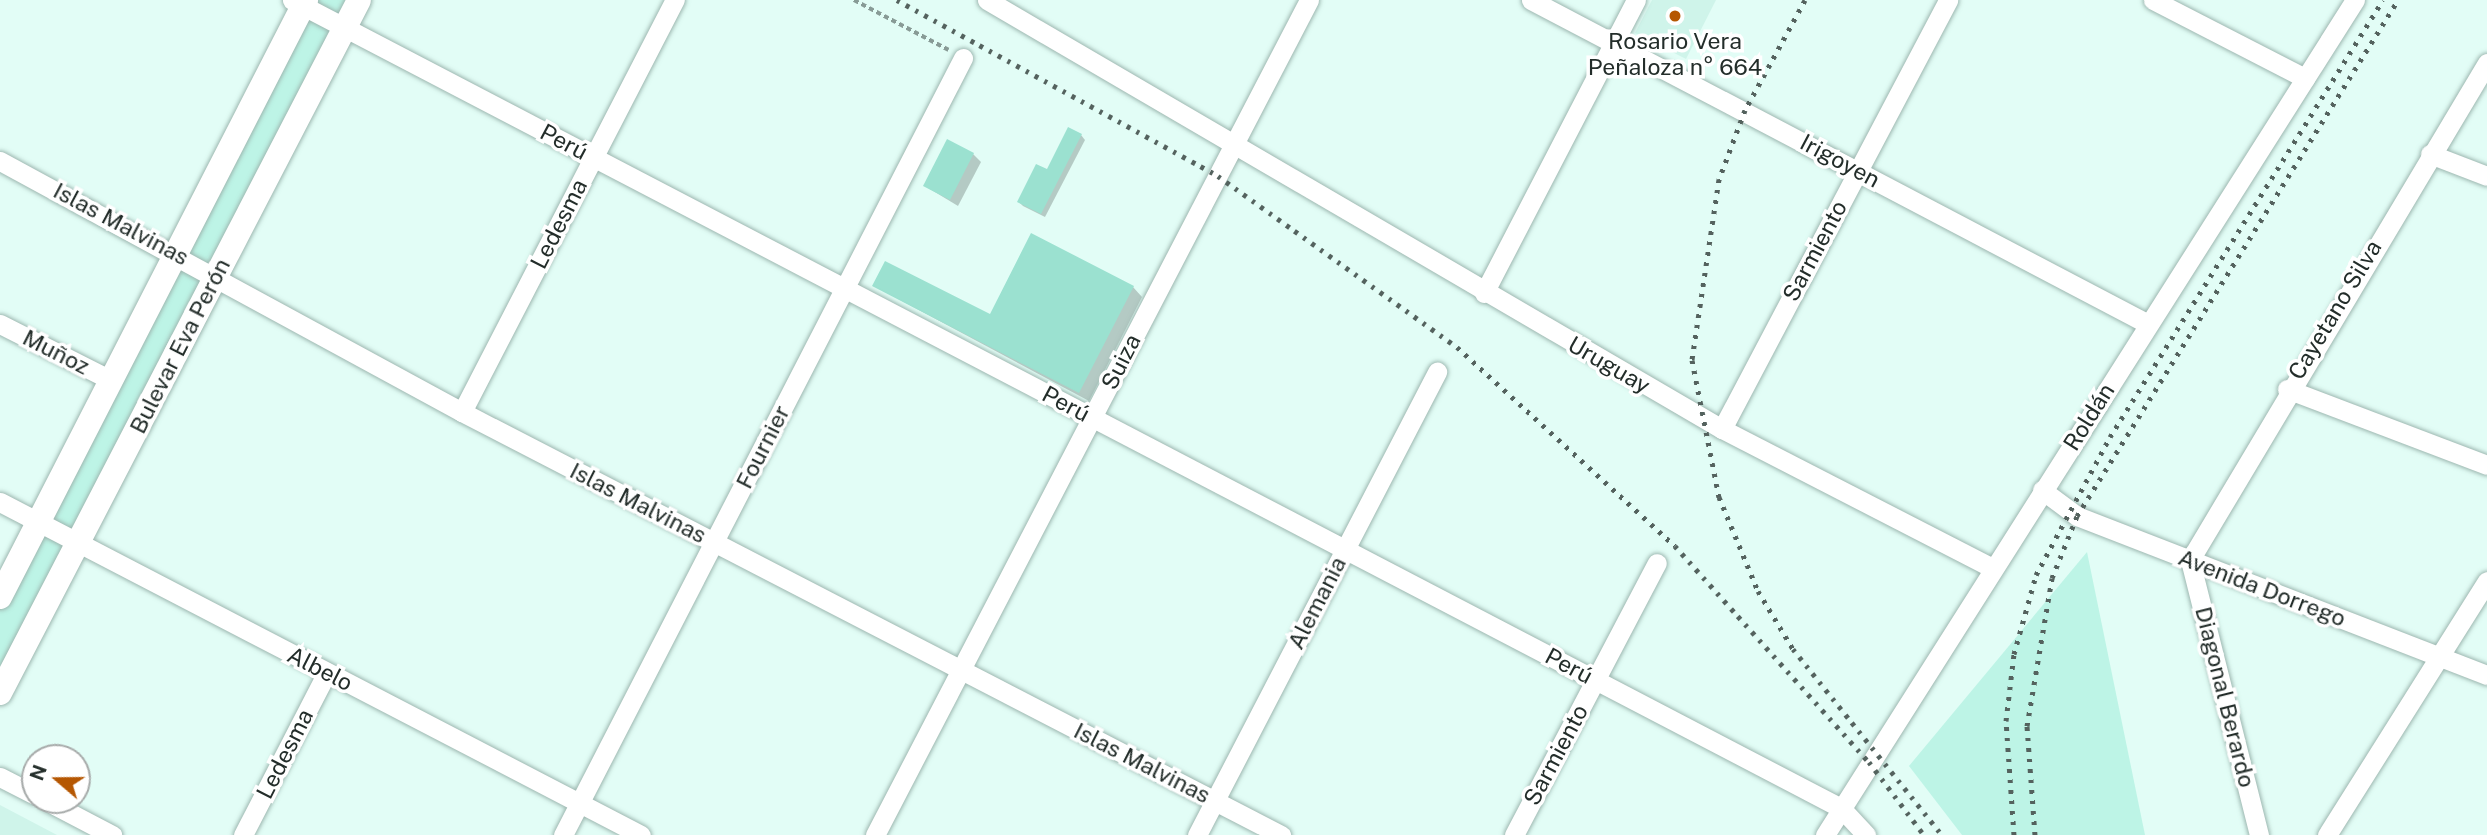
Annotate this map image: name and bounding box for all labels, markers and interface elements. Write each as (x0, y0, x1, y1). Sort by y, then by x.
marker: Rosario Vera Peñaloza n° 664 (1667, 8, 1683, 24)
place label: Rosario Vera Peñaloza n° 664 (1588, 27, 1762, 81)
street label: Perú (536, 118, 592, 166)
street label: Irigoyen (1795, 129, 1885, 193)
street label: Ledesma (525, 175, 593, 273)
street label: Islas Malvinas (49, 177, 193, 271)
street label: Sarmiento (1777, 196, 1853, 306)
street label: Cayetano Silva (2283, 235, 2387, 385)
street label: Bulevar Eva Perón (124, 254, 236, 438)
street label: Muñoz (18, 324, 94, 380)
street label: Suiza (1095, 330, 1147, 394)
street label: Uruguay (1563, 330, 1655, 400)
street label: Roldán (2058, 378, 2120, 456)
street label: Perú (1038, 380, 1094, 428)
street label: Fournier (730, 401, 796, 493)
street label: Islas Malvinas (565, 457, 711, 549)
street label: Avenida Dorrego (2174, 543, 2350, 633)
street label: Alemania (1282, 552, 1352, 654)
street label: Diagonal Berardo (2189, 604, 2261, 790)
street label: Albelo (283, 641, 357, 697)
street label: Perú (1541, 642, 1597, 690)
street label: Sarmiento (1518, 700, 1594, 810)
street label: Ledesma (251, 705, 319, 803)
street label: Islas Malvinas (1069, 717, 1215, 809)
north arrow (21, 744, 91, 814)
text: N (25, 762, 51, 783)

